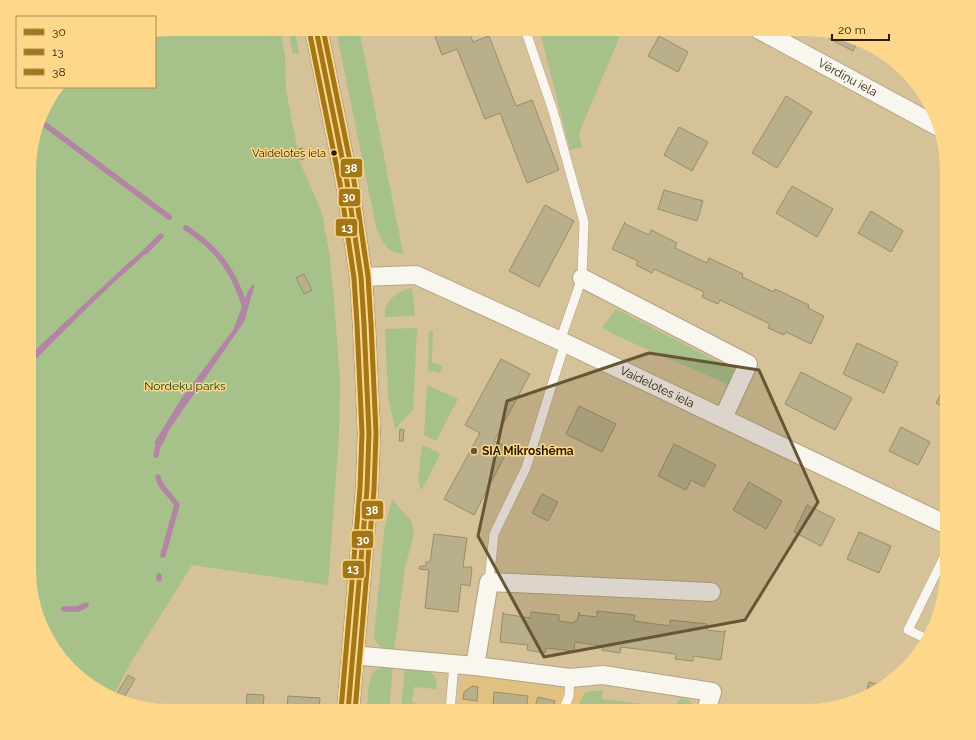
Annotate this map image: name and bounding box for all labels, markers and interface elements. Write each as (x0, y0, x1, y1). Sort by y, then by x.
legend (16, 16, 156, 88)
scale bar (832, 16, 889, 42)
text: 20 m (838, 23, 866, 37)
text: 30 (52, 25, 66, 39)
text: 13 (52, 45, 64, 59)
street label: Vērdiņu iela (816, 56, 880, 99)
text: 38 (52, 65, 66, 79)
place label: Vaidelotes iela (252, 147, 326, 160)
marker: Vaidelotes iela (329, 148, 339, 158)
line badge: 38 (340, 158, 363, 178)
text: 38 (345, 162, 358, 175)
line badge: 30 (338, 188, 361, 207)
text: 30 (343, 191, 356, 204)
line badge: 13 (335, 218, 358, 237)
text: 13 (341, 222, 353, 235)
street label: Vaidelotes iela (618, 363, 697, 411)
park label: Nordeķu parks (144, 379, 226, 393)
place label: SIA Mikroshēma (482, 444, 574, 458)
marker: SIA Mikroshēma (469, 446, 479, 456)
line badge: 38 (361, 500, 384, 520)
text: 38 (366, 504, 379, 517)
line badge: 30 (351, 530, 374, 549)
text: 30 (357, 534, 370, 547)
line badge: 13 (342, 560, 365, 579)
text: 13 (347, 563, 359, 576)

